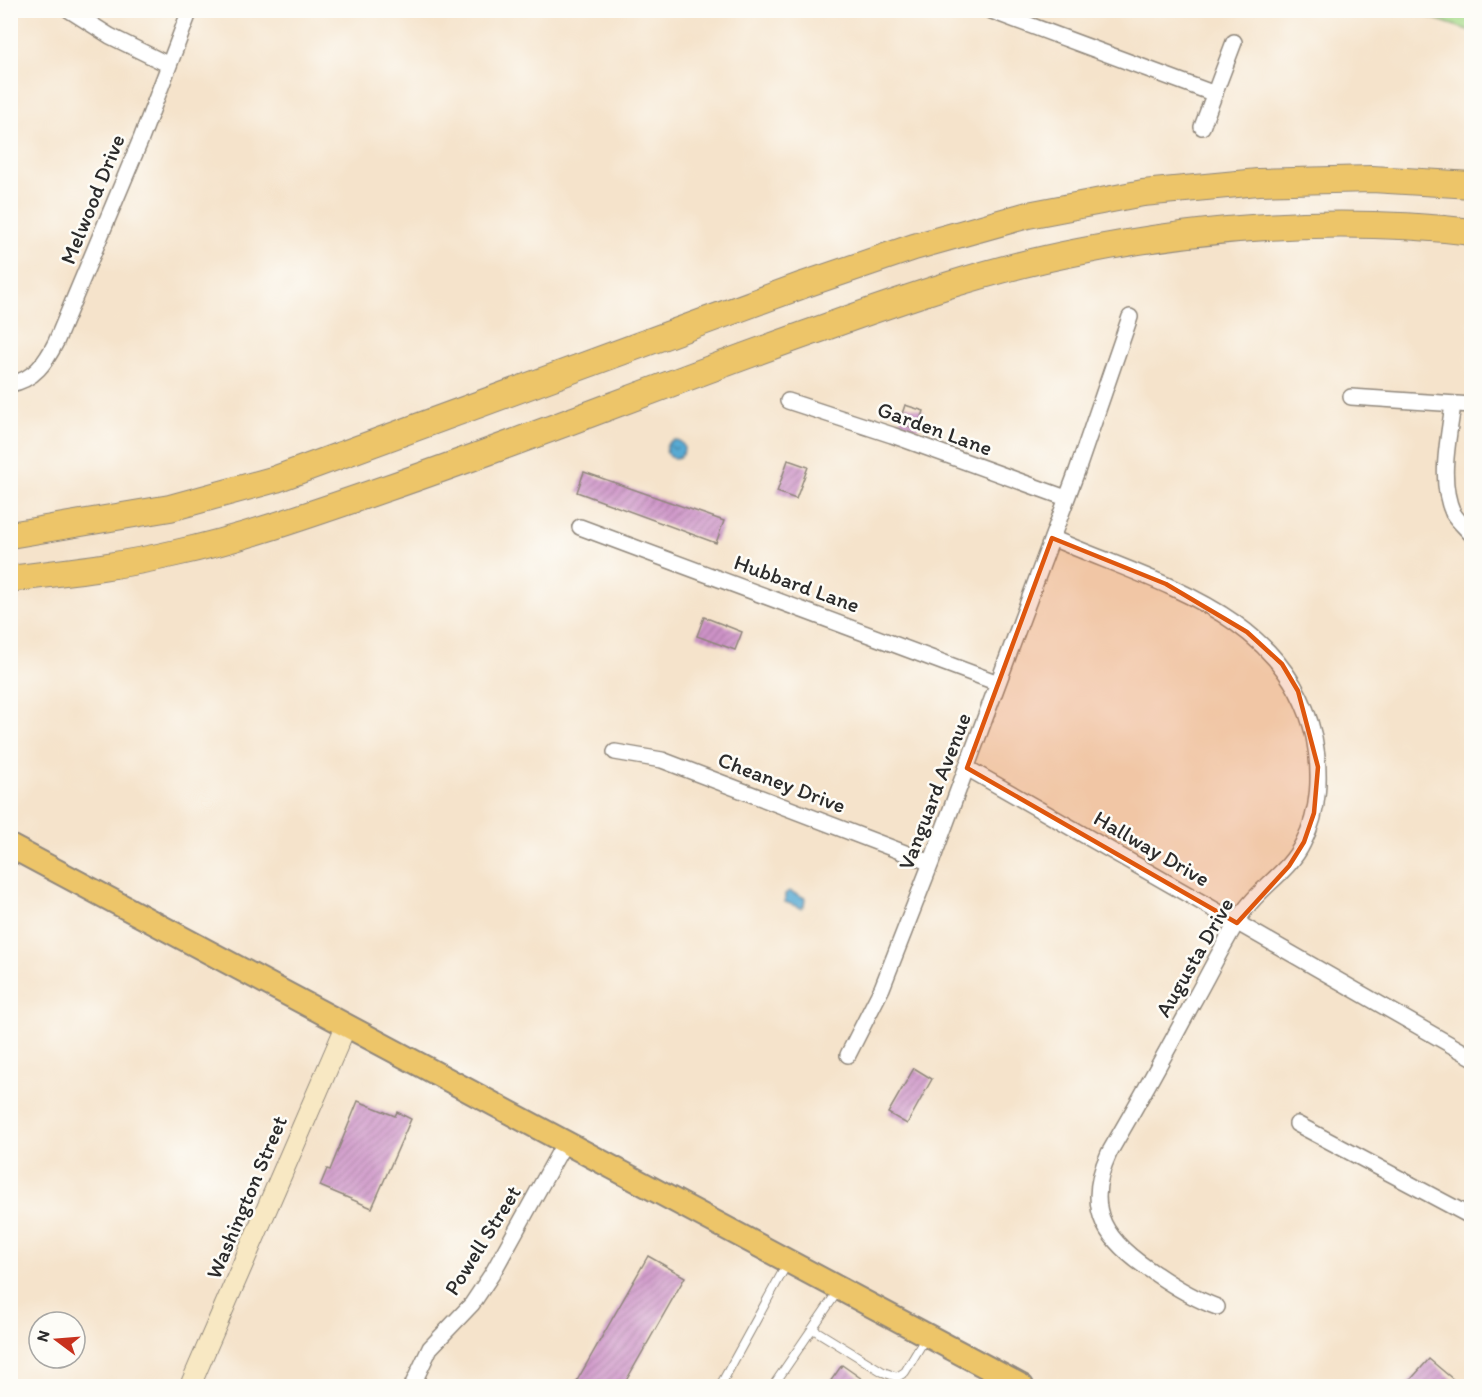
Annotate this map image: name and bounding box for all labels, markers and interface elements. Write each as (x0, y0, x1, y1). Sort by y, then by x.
street label: Melwood Drive (54, 130, 131, 268)
street label: Garden Lane (874, 395, 996, 462)
street label: Hubbard Lane (730, 548, 863, 619)
street label: Vanguard Avenue (892, 709, 977, 874)
street label: Cheaney Drive (714, 746, 849, 819)
street label: Hallway Drive (1089, 804, 1215, 892)
street label: Augusta Drive (1149, 893, 1239, 1022)
street label: Washington Street (200, 1111, 293, 1283)
street label: Powell Street (438, 1180, 527, 1300)
north arrow (27, 1310, 87, 1370)
text: N (32, 1328, 54, 1344)

